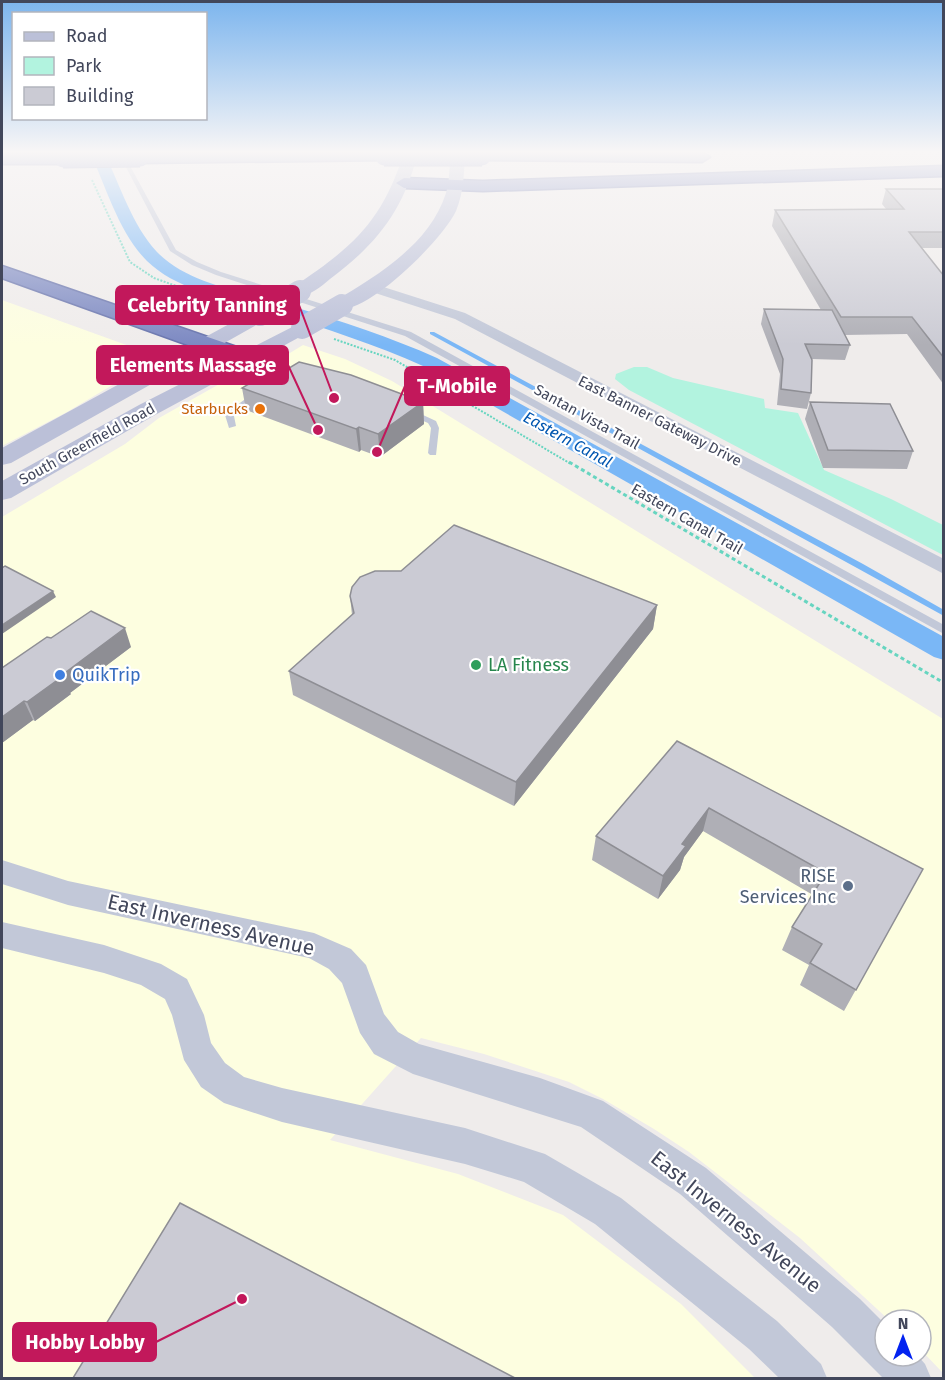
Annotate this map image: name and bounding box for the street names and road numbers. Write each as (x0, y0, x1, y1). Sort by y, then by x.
street label: East Banner Gateway Drive (575, 372, 745, 470)
street label: Santan Vista Trail (531, 381, 643, 454)
street label: South Greenfield Road (16, 399, 158, 489)
street label: Eastern Canal Trail (628, 480, 746, 559)
street label: East Inverness Avenue (105, 889, 317, 961)
street label: East Inverness Avenue (646, 1145, 826, 1299)

